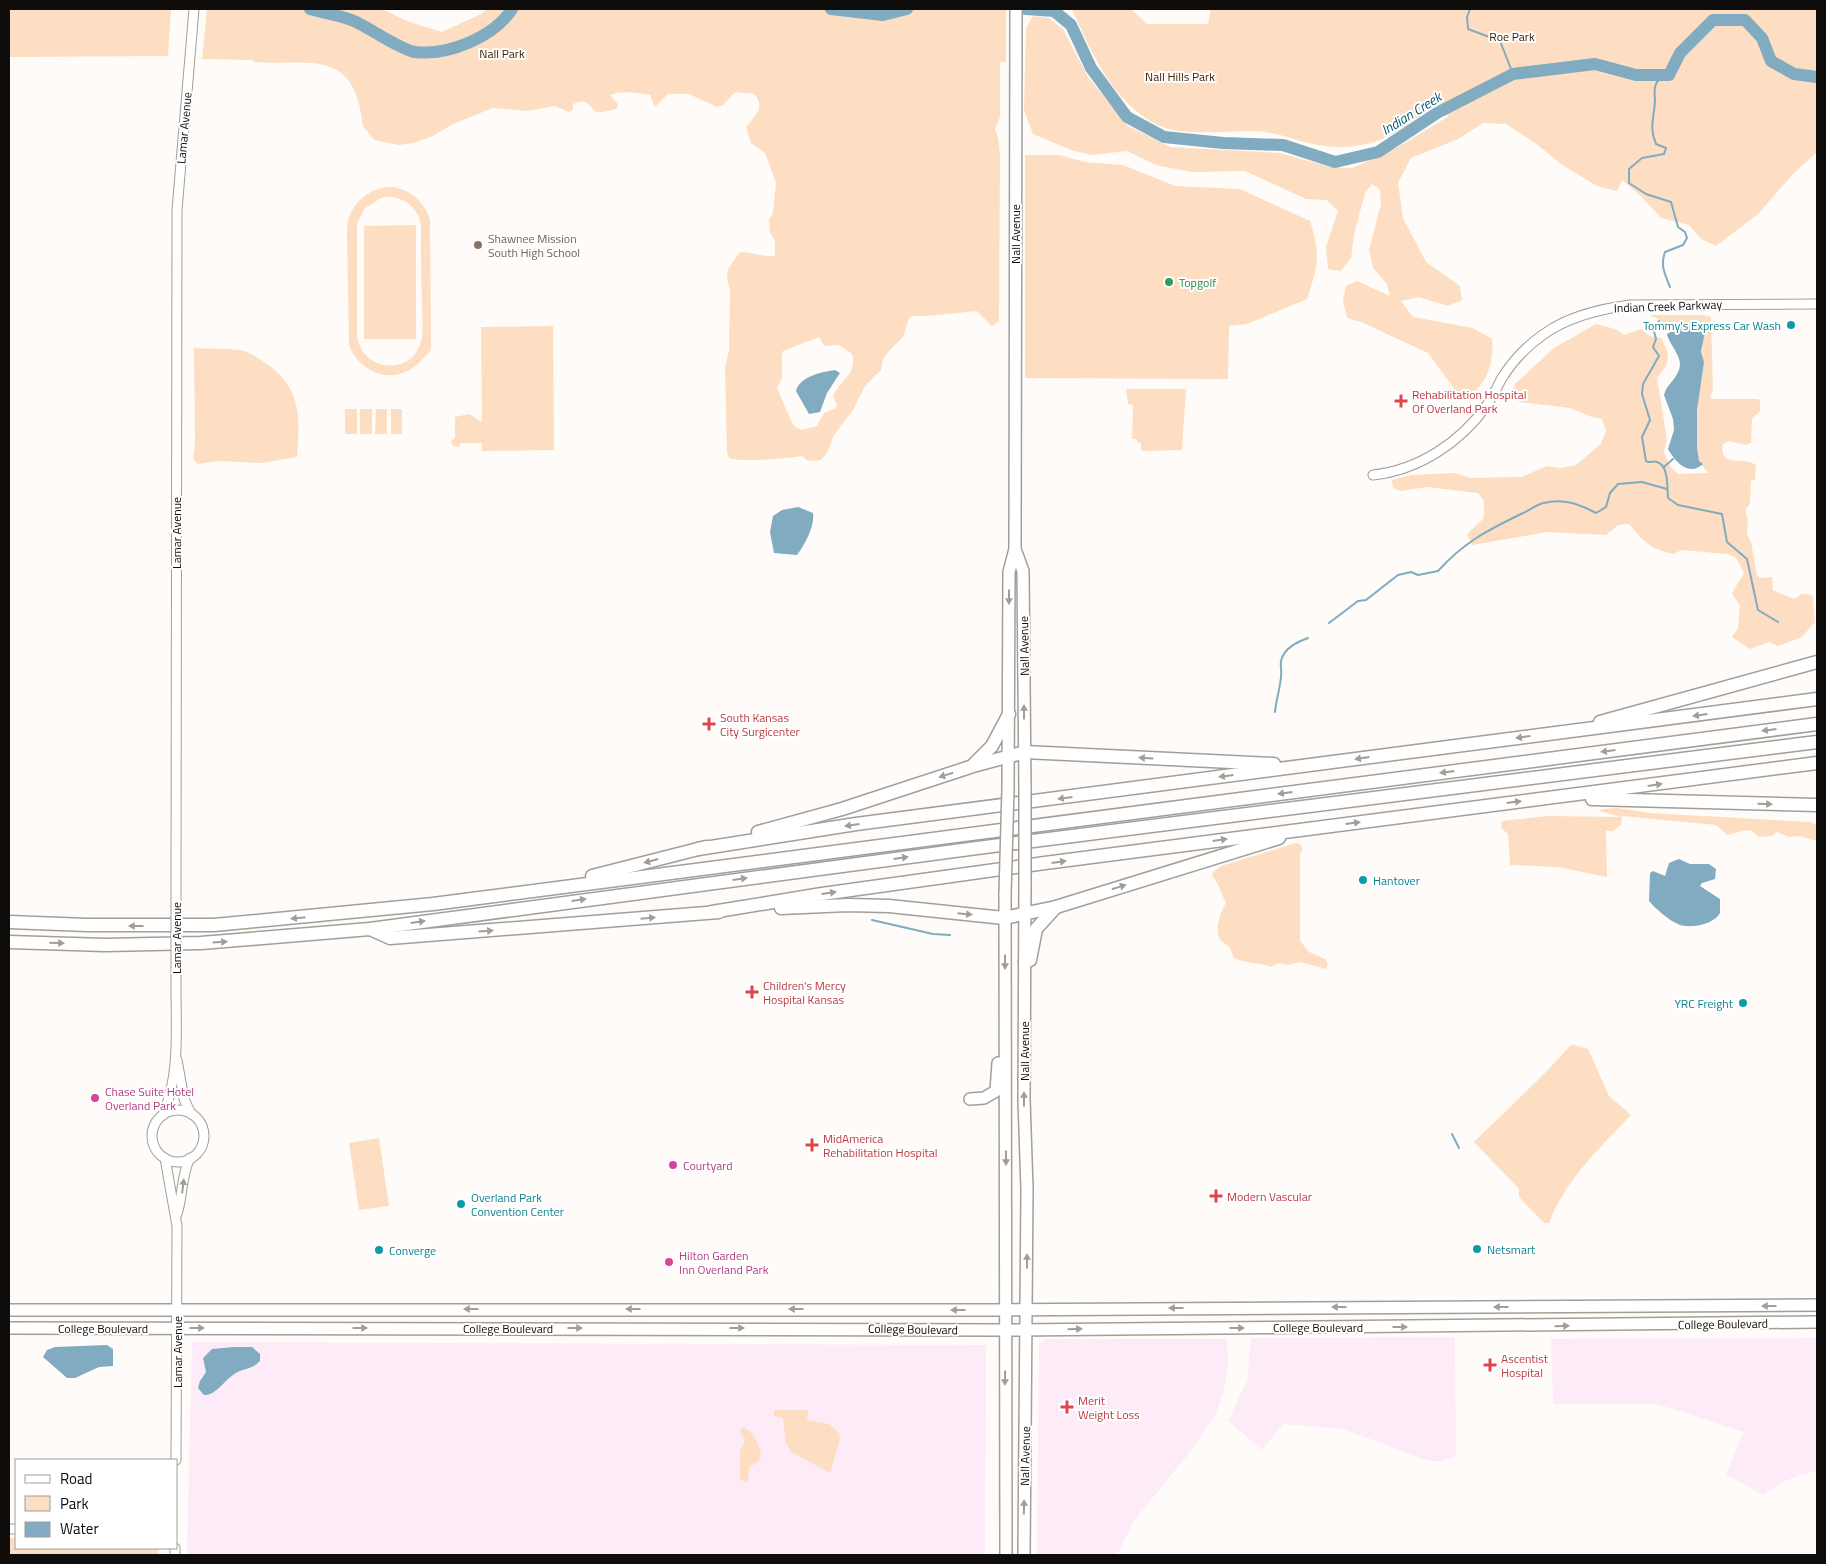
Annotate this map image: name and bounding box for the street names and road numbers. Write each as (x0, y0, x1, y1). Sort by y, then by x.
street label: Lamar Avenue (171, 91, 197, 165)
street label: Nall Avenue (1006, 204, 1025, 264)
street label: Indian Creek Parkway (1614, 295, 1723, 317)
street label: Lamar Avenue (167, 497, 186, 569)
street label: Nall Avenue (1014, 616, 1034, 676)
street label: Lamar Avenue (167, 902, 186, 974)
street label: Nall Avenue (1015, 1021, 1034, 1081)
street label: College Boulevard (1678, 1314, 1768, 1334)
street label: Lamar Avenue (168, 1316, 187, 1388)
street label: College Boulevard (1273, 1318, 1363, 1337)
street label: College Boulevard (58, 1319, 148, 1338)
street label: College Boulevard (463, 1319, 553, 1338)
street label: College Boulevard (868, 1319, 958, 1339)
street label: Nall Avenue (1015, 1426, 1035, 1486)

